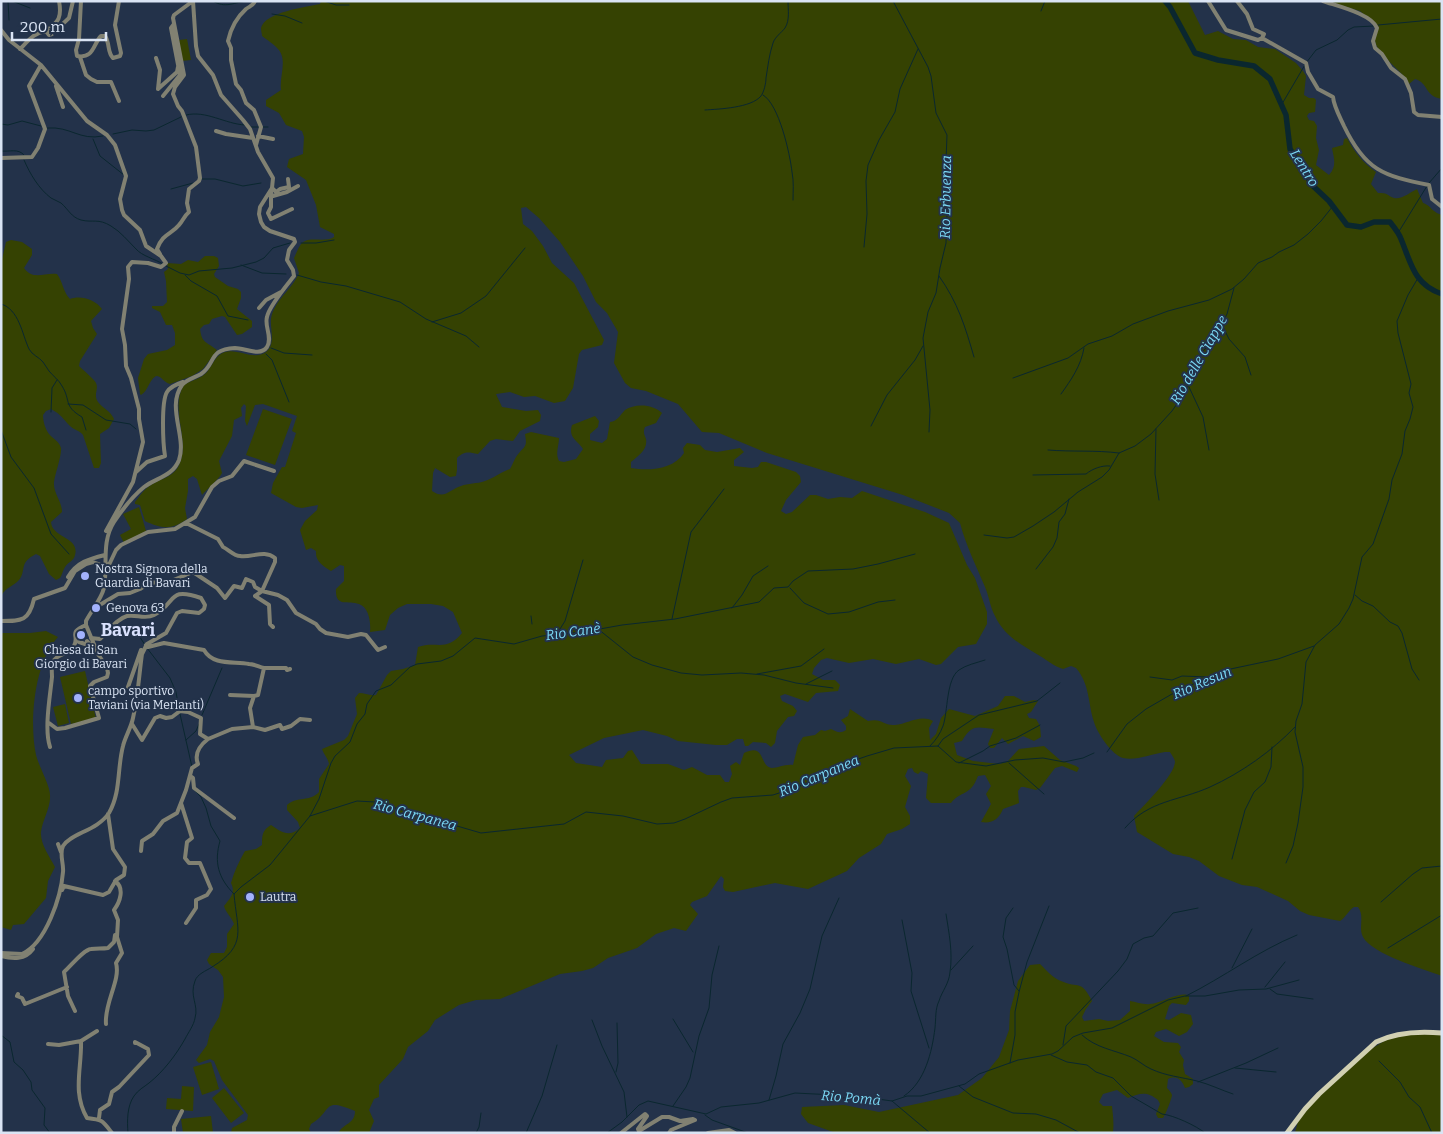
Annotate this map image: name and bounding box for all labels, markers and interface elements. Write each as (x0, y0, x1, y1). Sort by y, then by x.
scale bar (12, 10, 106, 42)
text: 200 m (20, 18, 65, 36)
water label: Lentro (1286, 146, 1322, 190)
water label: Rio Erbuenza (937, 155, 955, 239)
water label: Rio delle Ciappe (1167, 312, 1231, 408)
place label: Nostra Signora della Guardia di Bavari (95, 562, 208, 590)
marker: Nostra Signora della Guardia di Bavari (79, 570, 91, 582)
place label: Genova 63 (106, 601, 165, 615)
marker: Genova 63 (90, 602, 102, 614)
district label: Bavari (101, 619, 156, 641)
water label: Rio Canè (545, 620, 601, 644)
marker: Chiesa di San Giorgio di Bavari (75, 629, 87, 641)
place label: Chiesa di San Giorgio di Bavari (35, 643, 127, 671)
water label: Rio Resun (1170, 663, 1234, 703)
place label: campo sportivo Taviani (via Merlanti) (88, 684, 204, 712)
marker: campo sportivo Taviani (via Merlanti) (72, 692, 84, 704)
water label: Rio Carpanea (776, 751, 862, 801)
water label: Rio Carpanea (371, 796, 459, 834)
place label: Lautra (260, 890, 297, 904)
marker: Lautra (244, 891, 256, 903)
water label: Rio Pomà (820, 1087, 882, 1109)

